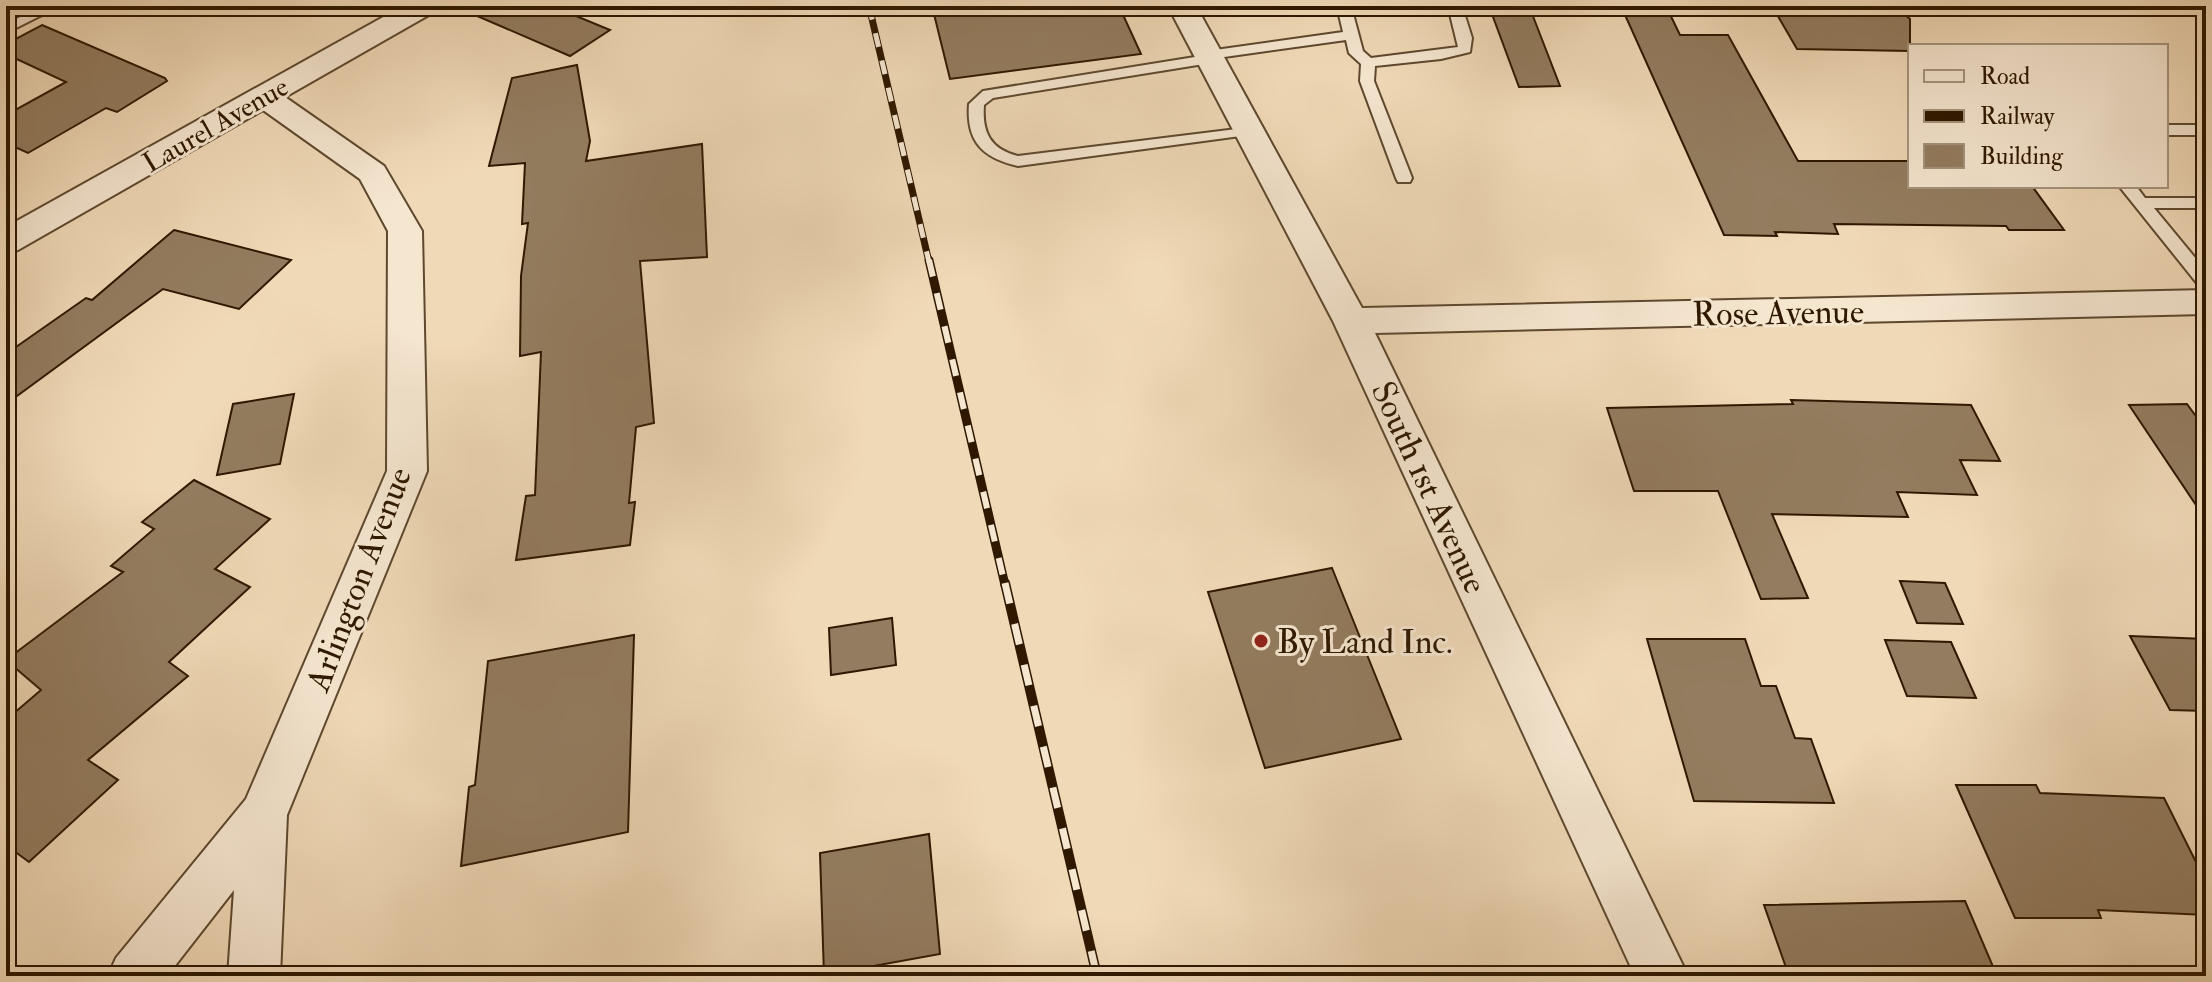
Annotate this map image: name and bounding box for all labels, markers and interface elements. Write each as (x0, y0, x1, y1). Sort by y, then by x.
legend (1908, 44, 2168, 188)
text: Road (1980, 61, 2030, 92)
street label: Laurel Avenue (137, 69, 295, 181)
text: Railway (1980, 101, 2055, 132)
text: Building (1980, 141, 2064, 172)
street label: Rose Avenue (1692, 291, 1864, 336)
street label: South 1st Avenue (1361, 375, 1497, 601)
street label: Arlington Avenue (297, 461, 422, 699)
place label: By Land Inc. (1277, 621, 1453, 664)
marker: By Land Inc. (1252, 632, 1270, 650)

